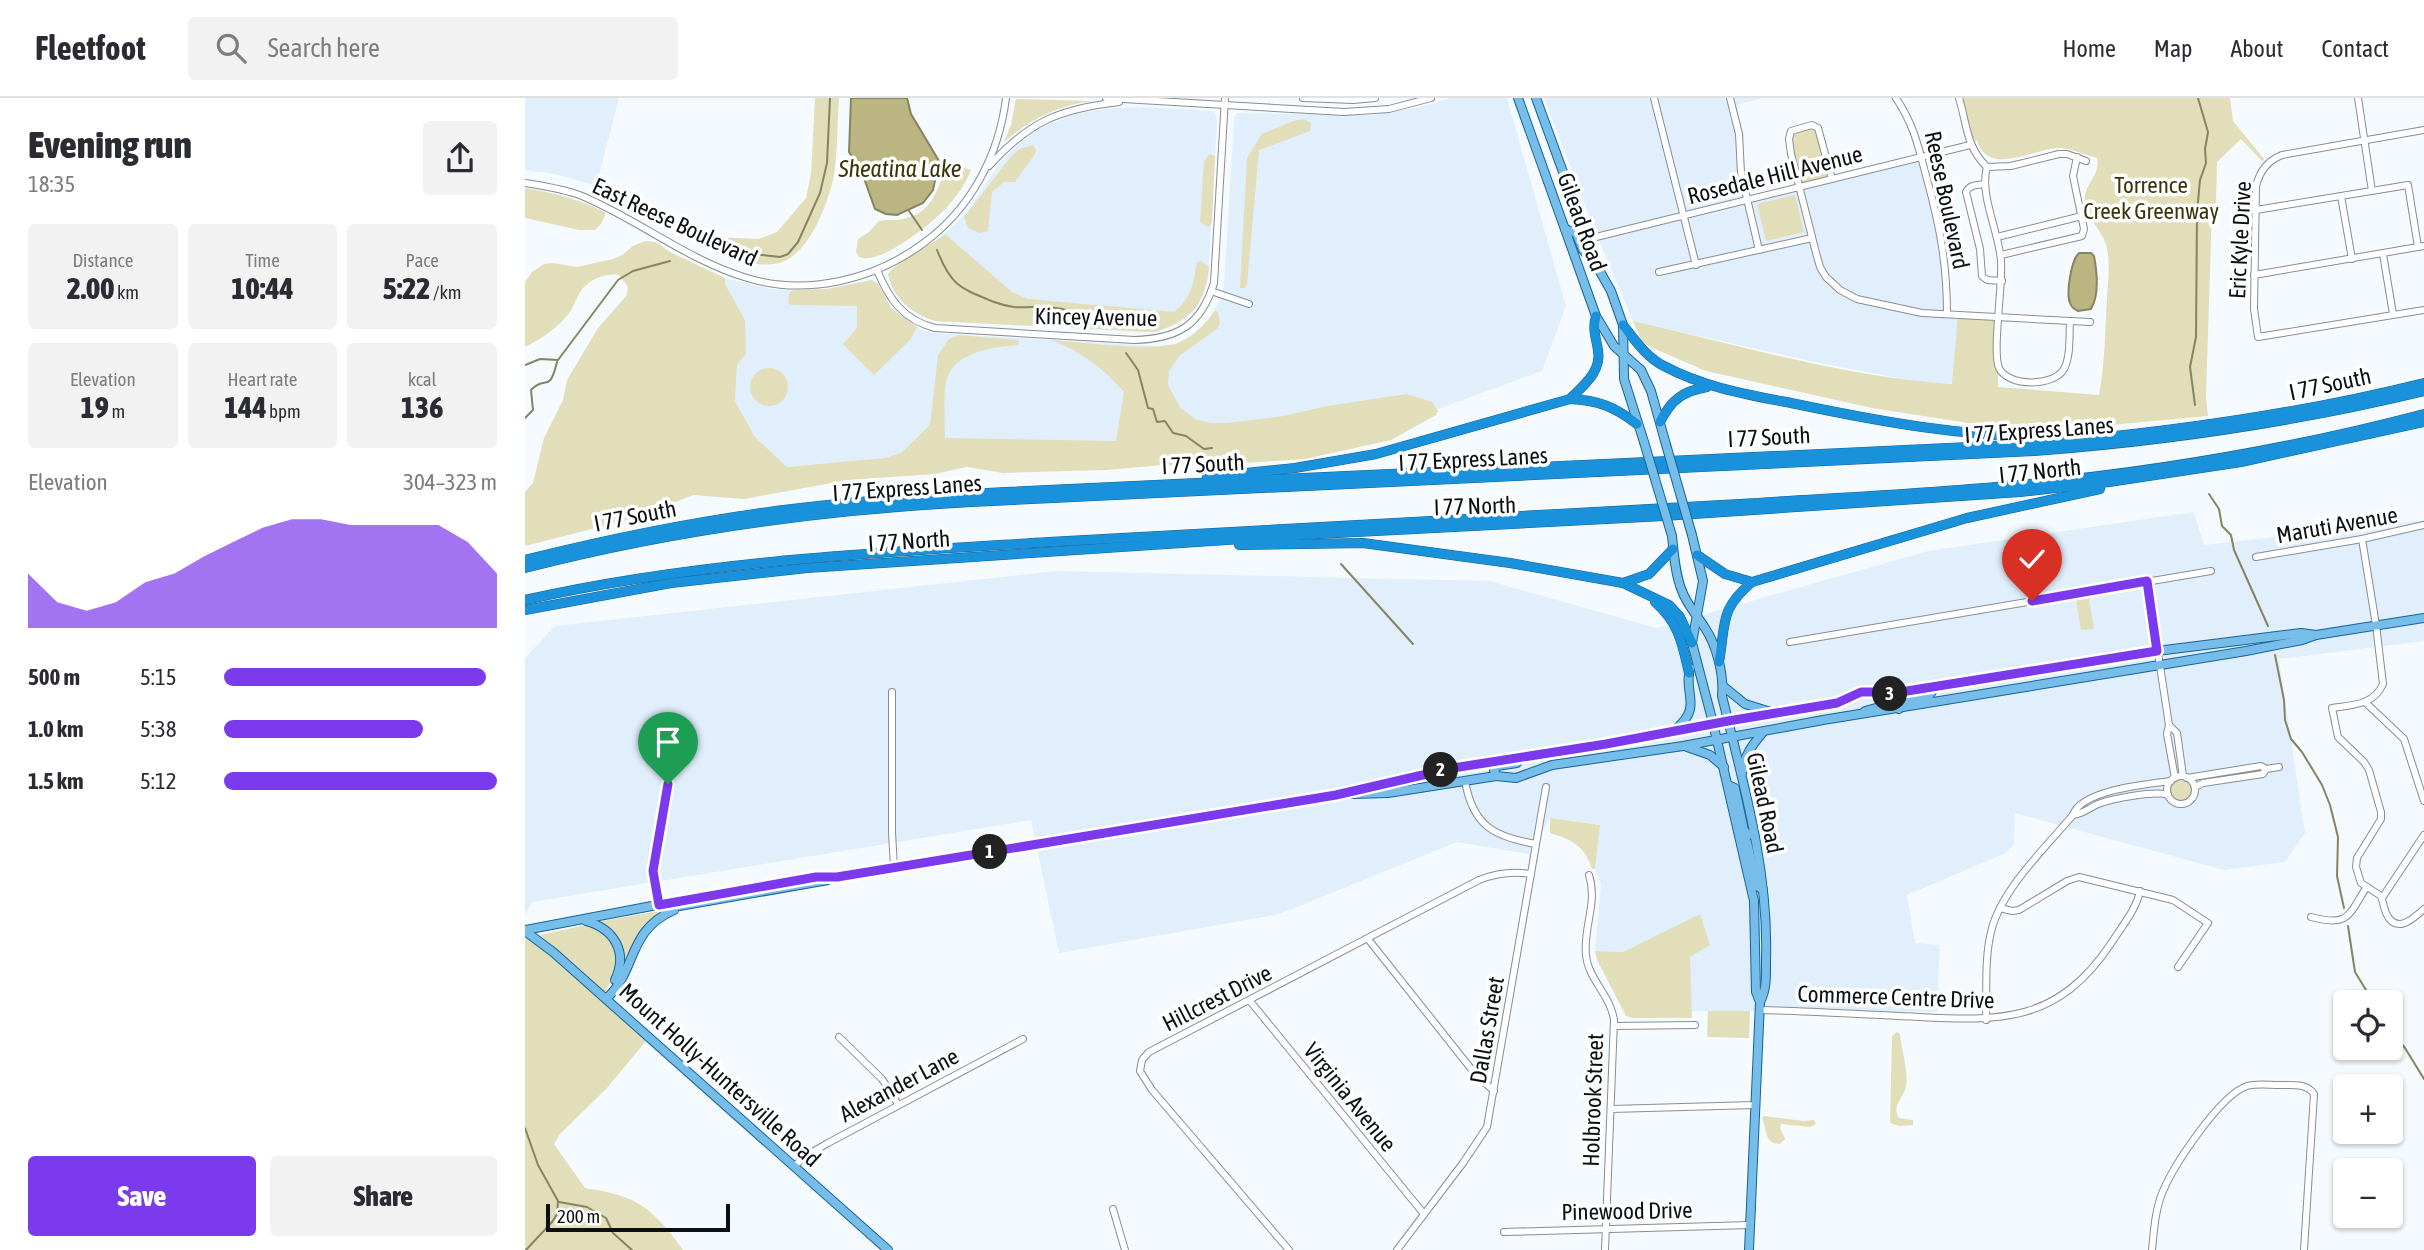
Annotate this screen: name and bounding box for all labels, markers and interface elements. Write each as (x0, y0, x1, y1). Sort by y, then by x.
search box (188, 17, 678, 80)
text: Fleetfoot (35, 29, 146, 67)
icon: search (212, 29, 250, 67)
text: Search here (268, 33, 380, 63)
text: Home (2062, 35, 2116, 62)
text: Map (2154, 35, 2192, 62)
text: About (2230, 35, 2283, 62)
text: Contact (2321, 35, 2389, 62)
button: share (423, 121, 497, 195)
text: Evening run (28, 123, 192, 166)
street label: Reese Boulevard (1920, 129, 1974, 271)
street label: Rosedale Hill Avenue (1685, 141, 1865, 209)
water label: Sheatina Lake (837, 155, 962, 182)
street label: Gilead Road (1552, 169, 1612, 275)
text: 18:35 (28, 171, 75, 197)
street label: East Reese Boulevard (588, 172, 762, 272)
park label: Torrence Creek Greenway (2083, 172, 2219, 224)
street label: Eric Kyle Drive (2224, 181, 2256, 299)
text: Distance (72, 249, 133, 271)
text: Time (245, 249, 280, 271)
text: Pace (405, 249, 439, 271)
text: 2.00 (67, 271, 114, 305)
text: 10:44 (231, 271, 294, 305)
text: 5:22 (383, 271, 430, 305)
text: km (114, 281, 139, 303)
text: /km (430, 281, 462, 303)
street label: Kincey Avenue (1034, 303, 1158, 331)
street label: I 77 South (2287, 363, 2373, 405)
text: Elevation (70, 368, 136, 390)
text: Heart rate (228, 368, 297, 390)
text: kcal (408, 368, 437, 390)
text: 19 (81, 390, 109, 424)
text: 144 (224, 390, 267, 424)
text: 136 (401, 390, 443, 424)
text: m (109, 400, 125, 422)
text: bpm (267, 400, 301, 422)
street label: I 77 Express Lanes (1963, 412, 2115, 448)
street label: I 77 South (1727, 422, 1811, 452)
street label: I 77 Express Lanes (1398, 442, 1548, 476)
street label: I 77 South (1161, 449, 1245, 479)
street label: I 77 North (1998, 454, 2082, 488)
text: Elevation (28, 469, 108, 495)
text: 304–323 m (403, 469, 497, 495)
street label: I 77 Express Lanes (831, 470, 983, 506)
street label: I 77 North (1433, 492, 1517, 520)
street label: I 77 South (592, 495, 678, 537)
street label: Maruti Avenue (2274, 502, 2400, 548)
street label: I 77 North (867, 525, 951, 557)
pin (2002, 529, 2062, 601)
icon: check (2013, 540, 2051, 578)
text: 500 m (28, 664, 80, 690)
text: 5:15 (140, 664, 177, 690)
pin: 3 (1873, 676, 1907, 712)
text: 3 (1885, 682, 1894, 704)
pin (638, 712, 698, 784)
text: 1.0 km (28, 716, 84, 742)
text: 5:38 (140, 716, 177, 742)
icon: arrive (649, 723, 687, 761)
street label: Gilead Road (1742, 750, 1788, 856)
pin: 2 (1423, 752, 1459, 788)
text: 2 (1436, 758, 1445, 780)
text: 1.5 km (28, 768, 84, 794)
text: 5:12 (140, 768, 177, 794)
pin: 1 (973, 834, 1007, 870)
text: 1 (985, 840, 994, 862)
street label: Hillcrest Drive (1158, 959, 1276, 1037)
street label: Dallas Street (1465, 974, 1509, 1086)
street label: Mount Holly-Huntersville Road (614, 978, 826, 1172)
street label: Commerce Centre Drive (1797, 981, 1995, 1013)
map controls (2333, 990, 2403, 1228)
button: locate (2333, 990, 2403, 1060)
street label: Holbrook Street (1578, 1033, 1608, 1167)
street label: Virginia Avenue (1298, 1038, 1402, 1156)
street label: Alexander Lane (835, 1043, 963, 1127)
button: + (2333, 1074, 2403, 1144)
button: Save (28, 1156, 256, 1236)
button: Share (270, 1156, 497, 1236)
button: − (2333, 1158, 2403, 1228)
street label: Pinewood Drive (1561, 1197, 1693, 1225)
scale bar (546, 1201, 730, 1233)
text: 200 m (557, 1205, 600, 1227)

